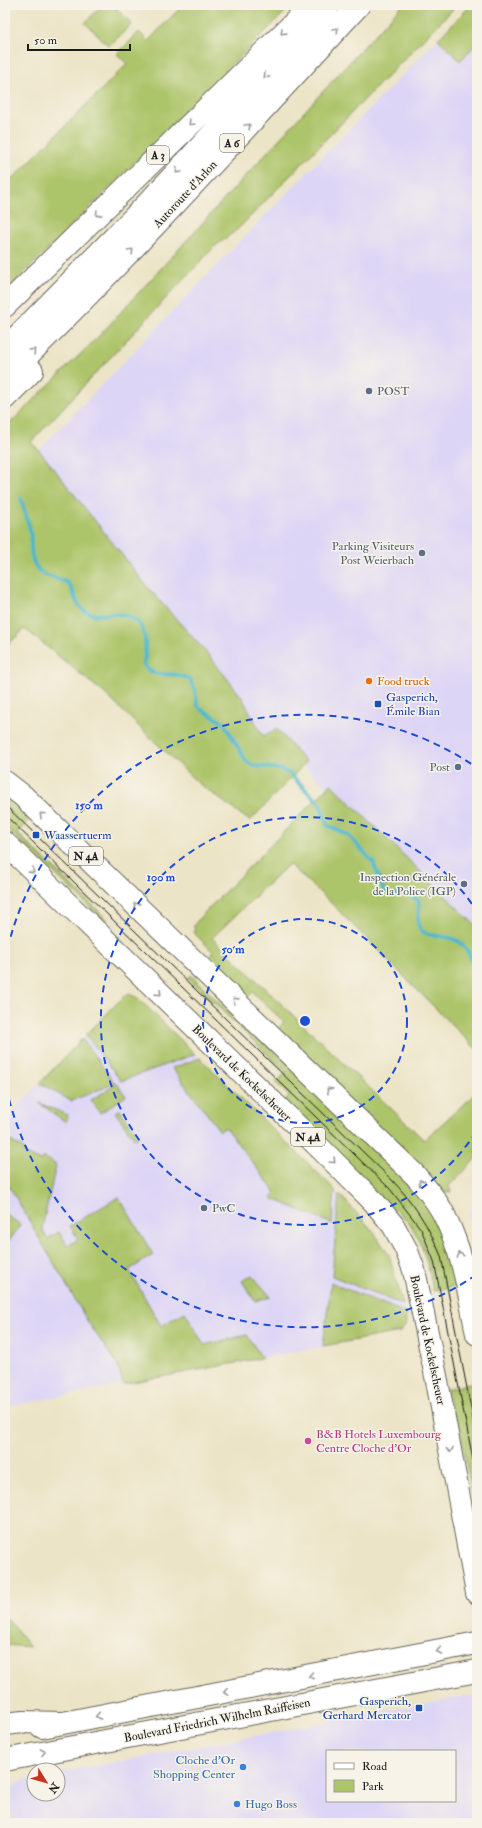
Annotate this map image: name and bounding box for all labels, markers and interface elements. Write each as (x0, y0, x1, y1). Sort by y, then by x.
scale bar (28, 26, 130, 52)
one-way arrow (280, 27, 288, 34)
one-way arrow (332, 27, 339, 35)
text: 50 m (34, 33, 58, 48)
one-way arrow (264, 72, 271, 79)
one-way arrow (188, 118, 196, 126)
one-way arrow (244, 123, 251, 131)
road number: A 6 (220, 134, 244, 152)
road number: A 3 (147, 146, 169, 164)
street label: Autoroute d'Arlon (150, 158, 220, 232)
one-way arrow (175, 167, 182, 174)
one-way arrow (95, 210, 103, 217)
one-way arrow (126, 248, 133, 256)
one-way arrow (28, 348, 36, 356)
place label: POST (377, 384, 409, 399)
marker: POST (364, 386, 374, 396)
place label: Parking Visiteurs Post Weierbach (332, 539, 415, 568)
marker: Parking Visiteurs Post Weierbach (417, 548, 427, 558)
place label: Food truck (377, 674, 430, 689)
marker: Food truck (364, 676, 374, 686)
place label: Gasperich, Émile Bian (386, 690, 440, 719)
marker: Gasperich, Émile Bian (373, 699, 383, 709)
place label: Post (430, 760, 450, 775)
marker: Post (453, 762, 463, 772)
text: 150 m (75, 798, 103, 813)
one-way arrow (39, 812, 47, 819)
place label: Waassertuerm (43, 828, 112, 843)
marker: Waassertuerm (31, 830, 41, 840)
road number: N 4A (69, 847, 103, 865)
one-way arrow (27, 866, 35, 874)
text: 100 m (147, 870, 176, 885)
place label: Inspection Générale de la Police (IGP) (360, 870, 456, 899)
marker: Inspection Générale de la Police (IGP) (459, 879, 469, 889)
one-way arrow (133, 902, 141, 909)
text: 50 m (221, 942, 245, 957)
one-way arrow (154, 988, 162, 996)
one-way arrow (232, 998, 240, 1005)
centre of rings (298, 1014, 312, 1028)
street label: Boulevard de Kockelscheuer (189, 1022, 295, 1125)
one-way arrow (326, 1088, 333, 1095)
road number: N 4A (291, 1128, 325, 1146)
one-way arrow (328, 1157, 336, 1164)
one-way arrow (418, 1179, 425, 1187)
place label: PwC (212, 1201, 235, 1216)
marker: PwC (199, 1203, 209, 1213)
one-way arrow (456, 1251, 465, 1258)
street label: Boulevard de Kockelscheuer (406, 1274, 449, 1407)
place label: B&B Hotels Luxembourg Centre Cloche d'Or (316, 1427, 442, 1456)
marker: B&B Hotels Luxembourg Centre Cloche d'Or (303, 1436, 313, 1446)
one-way arrow (445, 1447, 454, 1453)
one-way arrow (436, 1646, 442, 1655)
one-way arrow (308, 1671, 314, 1679)
one-way arrow (223, 1687, 229, 1696)
place label: Gasperich, Gerhard Mercator (323, 1694, 412, 1723)
street label: Boulevard Friedrich Wilhelm Raiffeisen (123, 1695, 312, 1746)
marker: Gasperich, Gerhard Mercator (414, 1703, 424, 1713)
one-way arrow (95, 1711, 101, 1720)
one-way arrow (40, 1749, 46, 1757)
legend (326, 1750, 456, 1802)
place label: Cloche d’Or Shopping Center (153, 1753, 236, 1782)
text: Road (362, 1759, 387, 1774)
north arrow (26, 1762, 66, 1802)
marker: Cloche d’Or Shopping Center (238, 1762, 248, 1772)
text: N (45, 1779, 62, 1796)
text: Park (362, 1779, 384, 1794)
place label: Hugo Boss (245, 1797, 297, 1812)
marker: Hugo Boss (232, 1799, 242, 1809)

